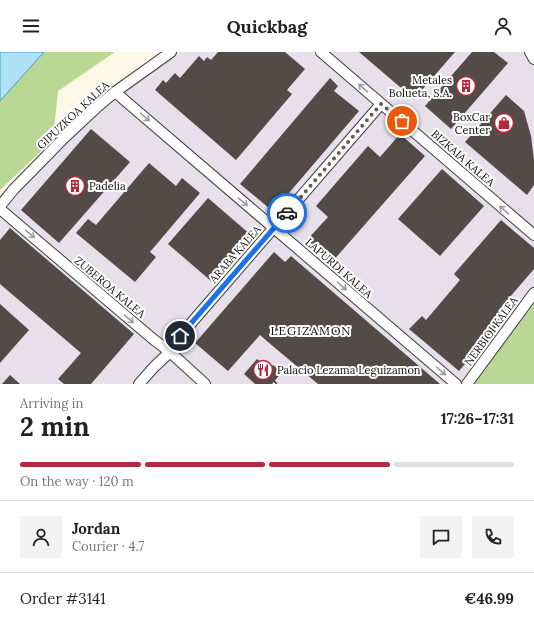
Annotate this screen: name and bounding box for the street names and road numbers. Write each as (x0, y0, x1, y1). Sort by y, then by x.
street label: GIPUZKOA KALEA (34, 77, 113, 152)
street label: BIZKAIA KALEA (428, 127, 498, 190)
street label: ARABA KALEA (205, 221, 265, 287)
street label: LAPURDI KALEA (303, 235, 376, 302)
street label: ZUBEROA KALEA (72, 253, 149, 321)
street label: NERBIOI KALEA (461, 293, 521, 368)

